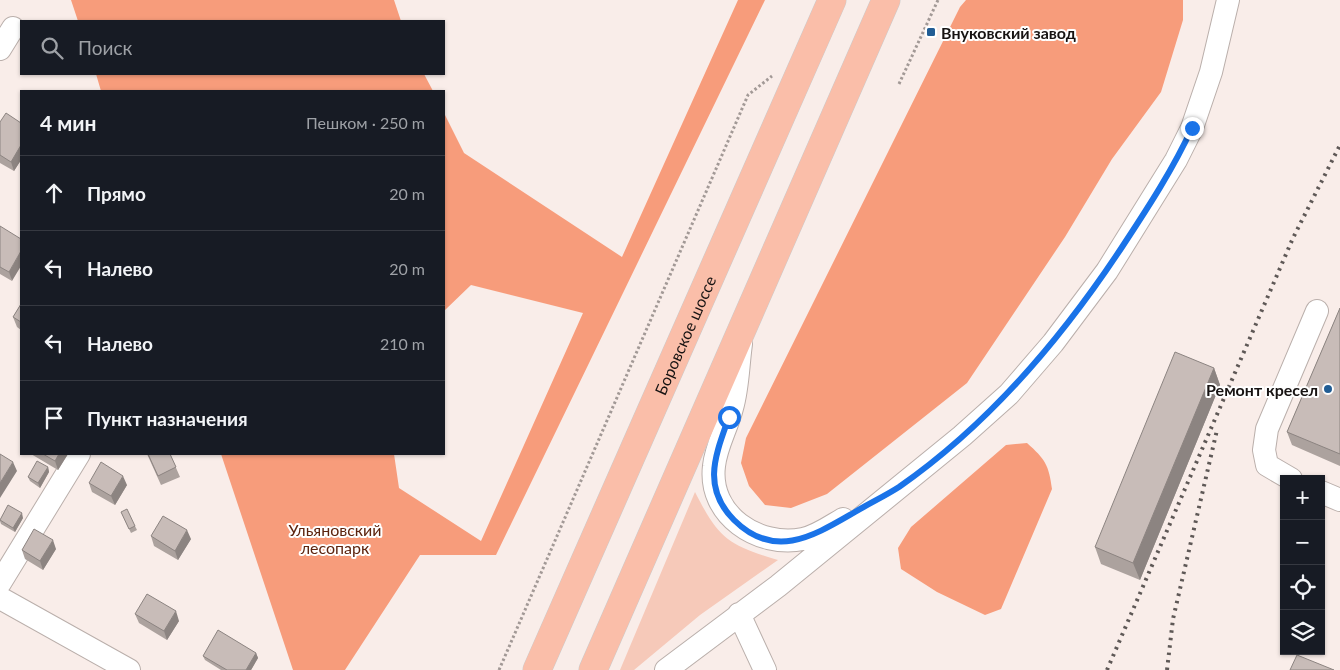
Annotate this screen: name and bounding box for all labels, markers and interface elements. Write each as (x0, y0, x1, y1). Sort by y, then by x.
search box (20, 20, 445, 75)
place label: Внуковский завод (941, 23, 1076, 42)
marker: Внуковский завод (925, 26, 937, 38)
icon: search (38, 34, 66, 62)
text: Поиск (78, 36, 132, 59)
text: 4 мин (40, 110, 97, 135)
text: Пешком · 250 m (306, 113, 425, 132)
route end (1181, 117, 1204, 140)
icon: ahead (40, 179, 68, 207)
text: Прямо (87, 182, 146, 205)
text: 20 m (389, 184, 425, 203)
icon: left (40, 254, 68, 282)
text: Налево (87, 257, 153, 280)
text: 20 m (389, 259, 425, 278)
street label: Боровское шоссе (650, 273, 719, 397)
icon: left (40, 329, 68, 357)
text: Налево (87, 332, 153, 355)
text: 210 m (380, 334, 425, 353)
place label: Ремонт кресел (1206, 380, 1318, 399)
marker: Ремонт кресел (1322, 383, 1334, 395)
icon: arrive (40, 404, 68, 432)
route start (718, 406, 741, 429)
text: Пункт назначения (87, 407, 248, 430)
map controls (1280, 475, 1325, 655)
button: + (1280, 475, 1325, 520)
park label: Ульяновский лесопарк (288, 520, 382, 557)
button: − (1280, 520, 1325, 565)
button: locate (1280, 565, 1325, 610)
button: layers (1280, 610, 1325, 655)

